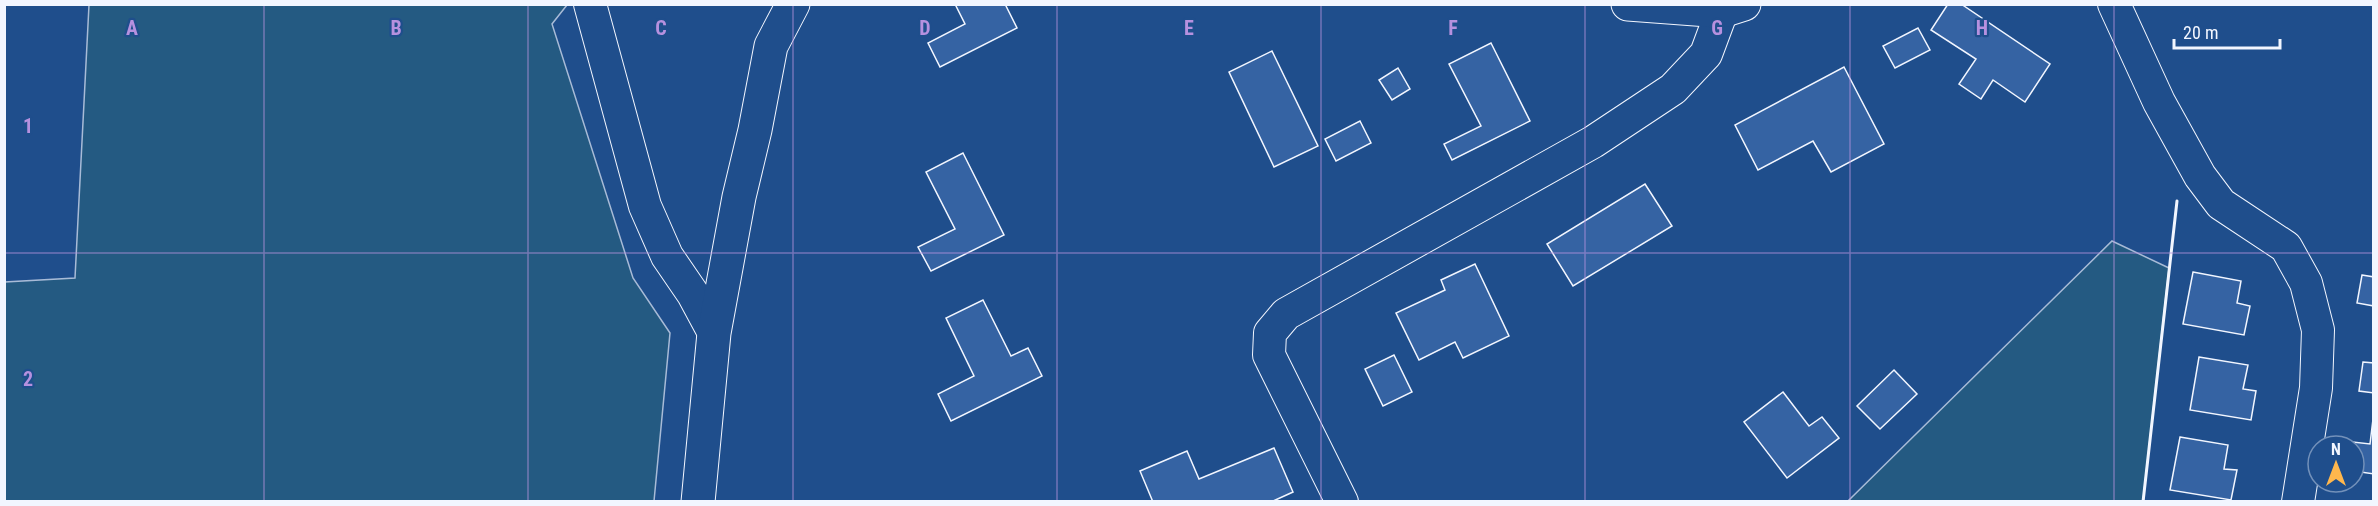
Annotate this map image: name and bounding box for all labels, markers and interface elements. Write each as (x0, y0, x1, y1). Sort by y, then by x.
scale bar (2174, 12, 2280, 50)
text: A (126, 16, 138, 40)
text: B (390, 16, 402, 40)
text: C (655, 16, 667, 40)
text: D (919, 16, 931, 40)
text: E (1184, 16, 1194, 40)
text: F (1448, 16, 1458, 40)
text: G (1711, 16, 1723, 40)
text: H (1976, 16, 1988, 40)
text: 20 m (2183, 22, 2218, 43)
text: 1 (23, 114, 33, 138)
text: 2 (23, 367, 33, 391)
north arrow (2306, 434, 2366, 494)
text: N (2331, 440, 2341, 459)

